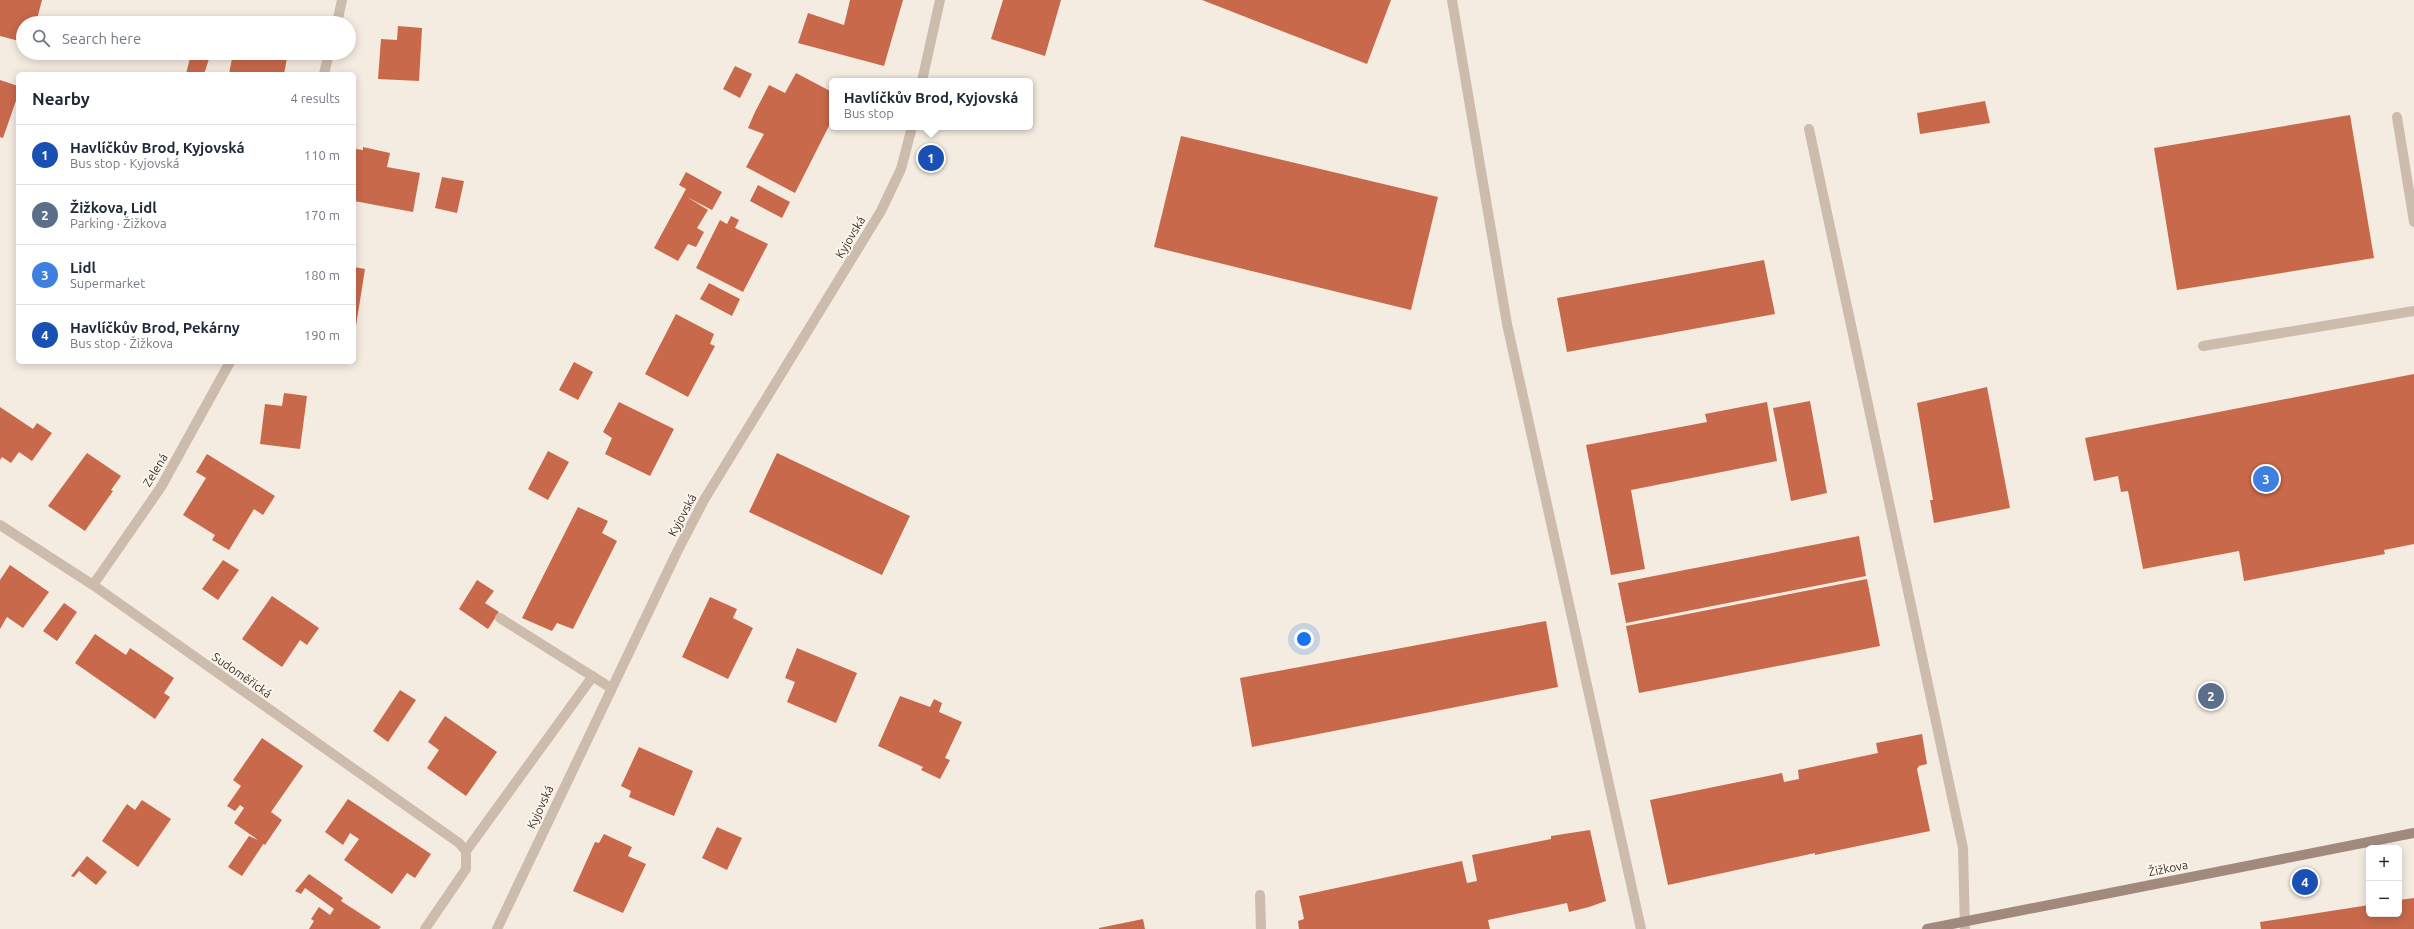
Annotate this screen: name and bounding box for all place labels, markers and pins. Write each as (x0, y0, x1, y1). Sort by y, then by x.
pin: 1 (918, 143, 944, 173)
pin: 3 (2253, 464, 2279, 494)
pin: 2 (2198, 681, 2224, 711)
pin: 4 (2292, 867, 2318, 897)

